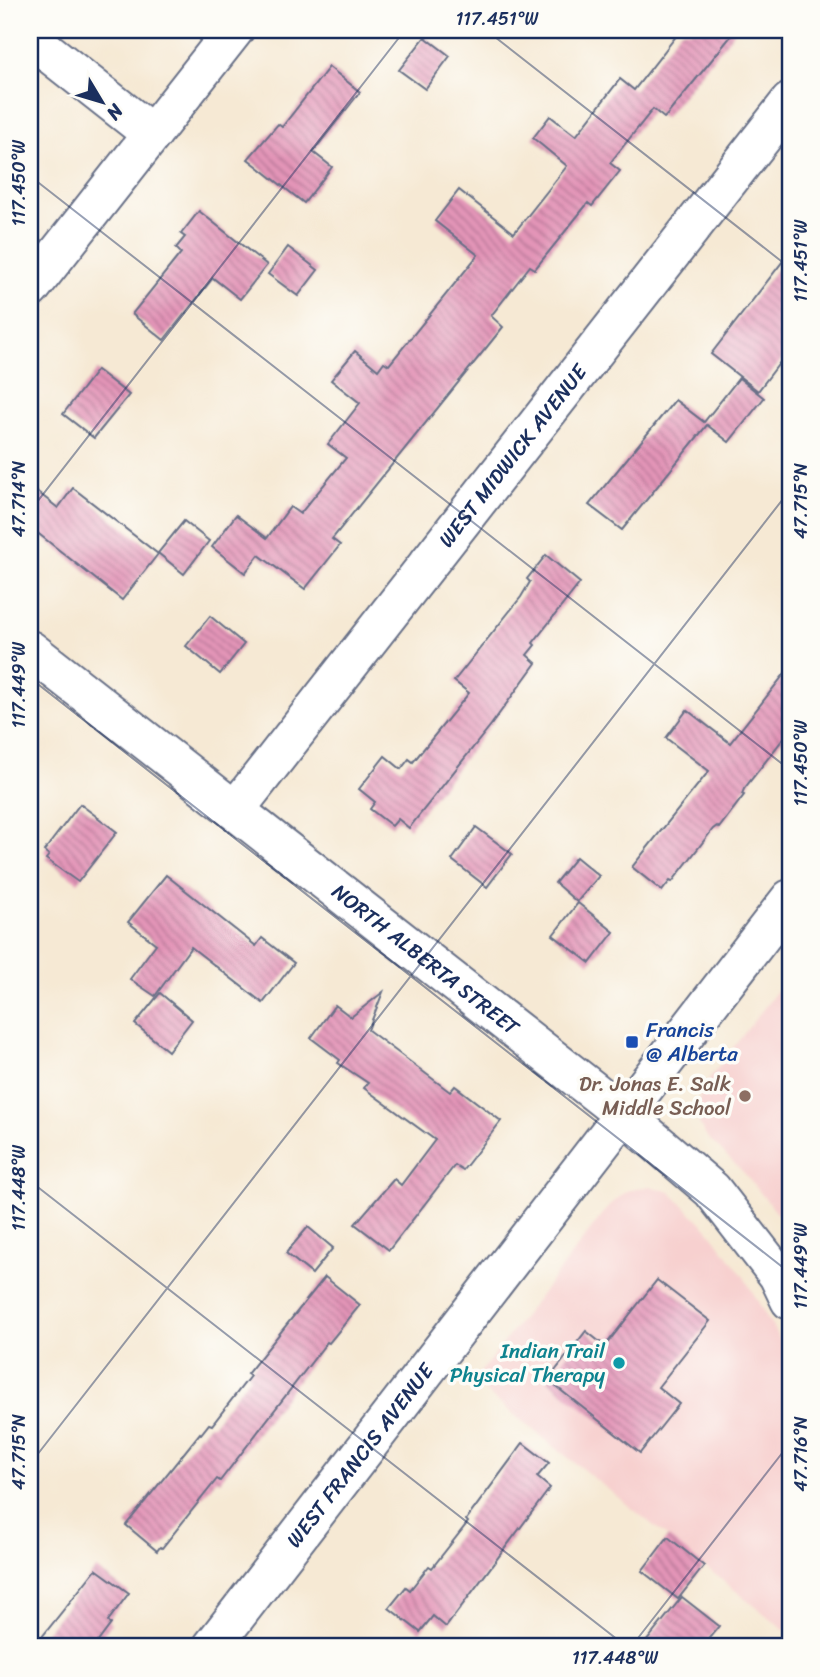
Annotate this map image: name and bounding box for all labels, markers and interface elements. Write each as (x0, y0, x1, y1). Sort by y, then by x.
text: 117.451°W (456, 3, 539, 35)
north arrow (66, 66, 136, 136)
text: N (97, 96, 133, 128)
text: 117.450°W (3, 139, 35, 226)
text: 117.451°W (785, 219, 817, 302)
street label: WEST MIDWICK AVENUE (428, 354, 598, 556)
text: 47.714°N (3, 460, 35, 537)
text: 47.715°N (785, 462, 817, 539)
text: 117.449°W (3, 641, 35, 728)
text: 117.450°W (785, 719, 817, 806)
street label: NORTH ALBERTA STREET (323, 873, 529, 1046)
place label: Francis @ Alberta (646, 1011, 738, 1073)
marker: Francis @ Alberta (624, 1034, 640, 1050)
place label: Dr. Jonas E. Salk Middle School (579, 1065, 732, 1127)
marker: Dr. Jonas E. Salk Middle School (737, 1088, 753, 1104)
text: 117.448°W (3, 1144, 35, 1231)
text: 117.449°W (785, 1222, 817, 1309)
place label: Indian Trail Physical Therapy (450, 1332, 606, 1394)
street label: WEST FRANCIS AVENUE (276, 1354, 445, 1556)
marker: Indian Trail Physical Therapy (611, 1355, 627, 1371)
text: 47.715°N (3, 1413, 35, 1490)
text: 47.716°N (785, 1416, 817, 1492)
text: 117.448°W (572, 1642, 659, 1674)

